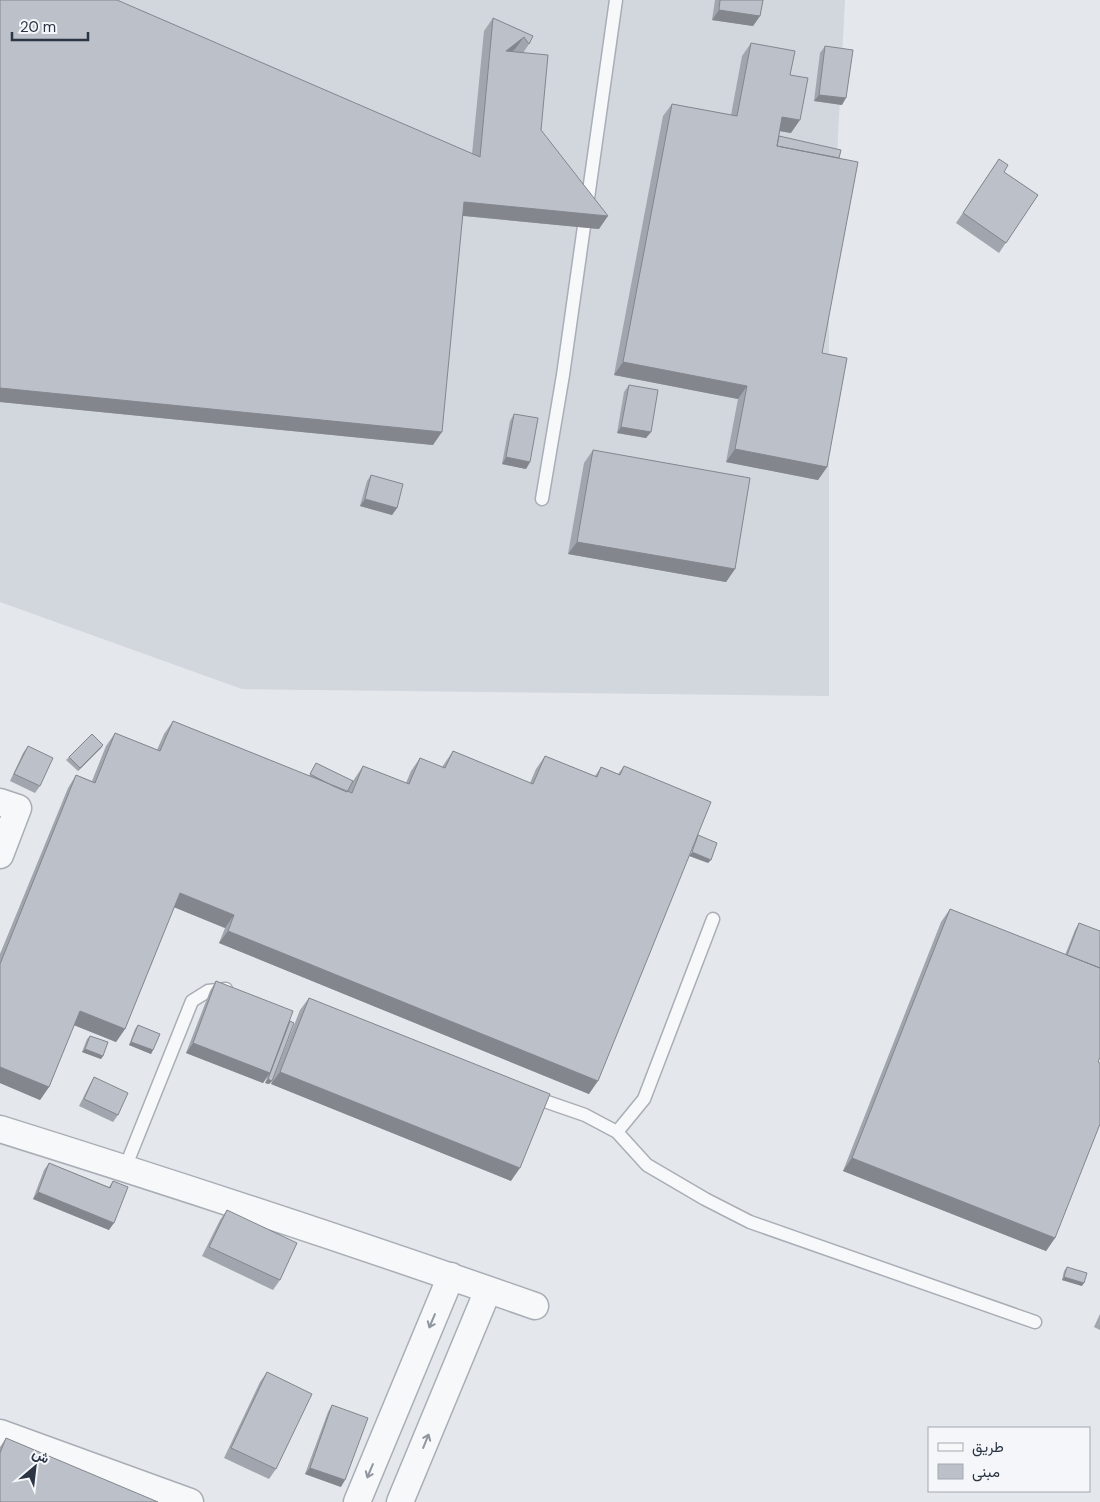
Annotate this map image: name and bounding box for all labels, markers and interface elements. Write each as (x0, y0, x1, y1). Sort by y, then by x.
scale bar (12, 10, 89, 42)
text: 20 m (20, 17, 56, 37)
one-way arrow (427, 1313, 436, 1328)
legend (928, 1427, 1090, 1492)
one-way arrow (421, 1434, 431, 1449)
text: طريق (972, 1437, 1004, 1457)
north arrow (10, 1442, 60, 1492)
text: ش (29, 1444, 53, 1467)
text: مبنى (972, 1462, 1000, 1482)
one-way arrow (365, 1463, 374, 1479)

